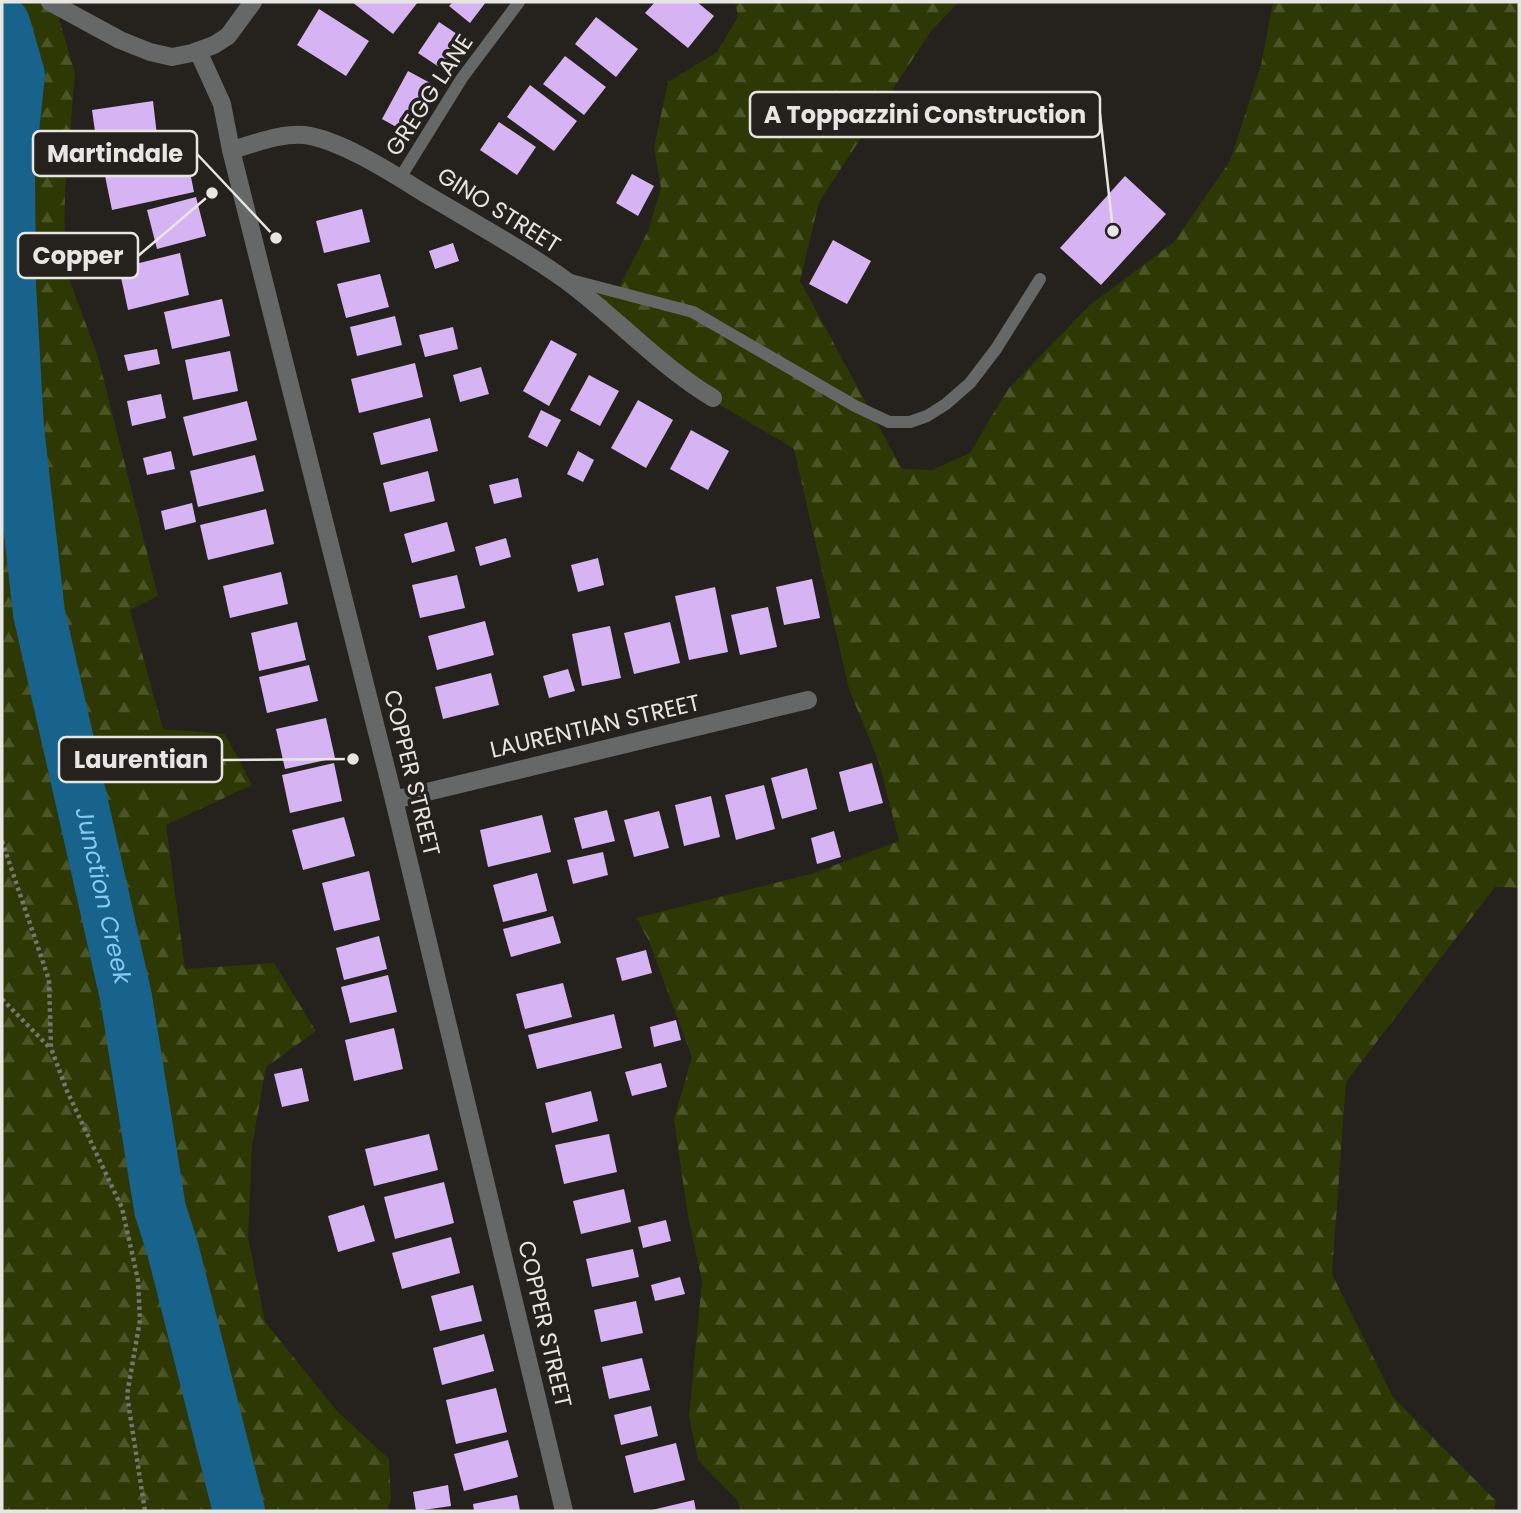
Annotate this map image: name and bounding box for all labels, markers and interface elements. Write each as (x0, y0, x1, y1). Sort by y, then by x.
street label: GREGG LANE (378, 28, 480, 162)
callout: A Toppazzini Construction (750, 92, 1100, 137)
text: A Toppazzini Construction (764, 98, 1086, 131)
callout: Martindale (33, 131, 197, 176)
text: Martindale (47, 137, 183, 170)
street label: GINO STREET (431, 159, 567, 261)
callout: Copper (18, 233, 138, 278)
text: Copper (32, 239, 124, 272)
street label: COPPER STREET (376, 686, 448, 860)
street label: LAURENTIAN STREET (487, 686, 703, 766)
callout: Laurentian (59, 737, 222, 782)
text: Laurentian (74, 743, 208, 776)
water label: Junction Creek (68, 804, 140, 989)
street label: COPPER STREET (510, 1237, 580, 1411)

